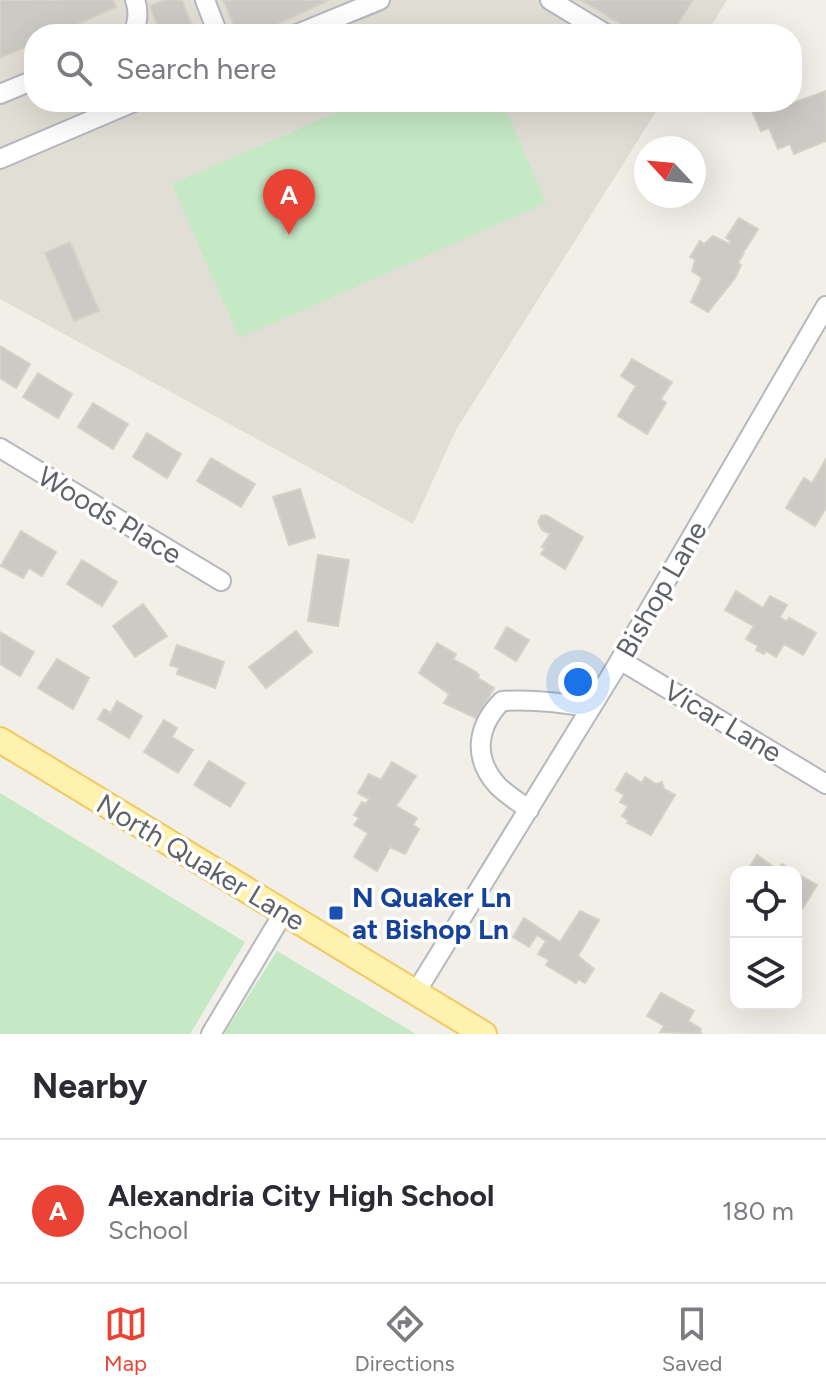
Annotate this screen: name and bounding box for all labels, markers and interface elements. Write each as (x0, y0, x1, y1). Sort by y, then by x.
search box (24, 24, 802, 112)
icon: search (52, 46, 96, 90)
text: Search here (116, 50, 276, 87)
north arrow (634, 136, 706, 208)
pin: A (263, 169, 315, 235)
street label: Woods Place (32, 459, 188, 571)
street label: Bishop Lane (608, 515, 714, 663)
your location (558, 662, 598, 702)
street label: Vicar Lane (658, 673, 788, 769)
street label: North Quaker Lane (91, 786, 311, 938)
map controls (730, 866, 802, 1010)
button: locate (730, 866, 802, 938)
place label: N Quaker Ln at Bishop Ln (352, 880, 511, 946)
marker: N Quaker Ln at Bishop Ln (327, 904, 345, 922)
button: layers (730, 938, 802, 1010)
text: Nearby (32, 1066, 147, 1107)
text: Alexandria City High School (108, 1177, 494, 1214)
text: A (49, 1195, 67, 1227)
text: 180 m (722, 1195, 794, 1227)
text: School (108, 1214, 188, 1246)
tab: Map (104, 1302, 148, 1377)
tab: Directions (355, 1302, 455, 1377)
tab: Saved (662, 1302, 722, 1377)

